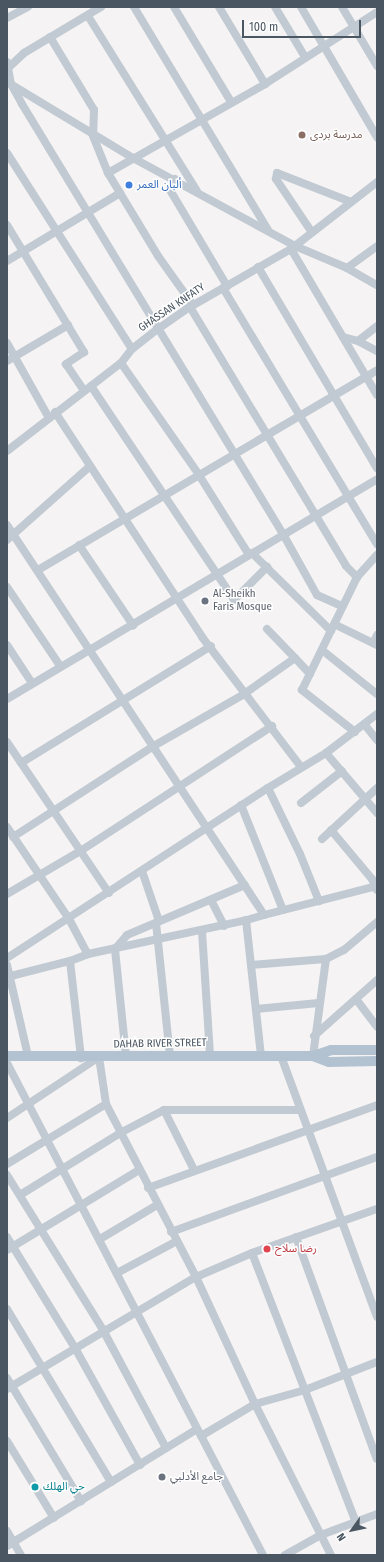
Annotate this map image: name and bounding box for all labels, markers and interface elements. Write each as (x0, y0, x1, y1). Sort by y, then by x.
scale bar (244, 12, 363, 38)
text: 100 m (249, 20, 278, 34)
place label: مدرسة بردى (310, 128, 362, 142)
marker: مدرسة بردى (297, 130, 307, 140)
place label: ألبان العمر (137, 178, 181, 192)
marker: ألبان العمر (124, 180, 134, 190)
street label: GHASSAN KNFATY (136, 281, 208, 335)
place label: Al-Sheikh Faris Mosque (213, 588, 272, 614)
marker: Al-Sheikh Faris Mosque (200, 596, 210, 606)
street label: DAHAB RIVER STREET (113, 1037, 207, 1051)
place label: رضا سلاح (275, 1242, 317, 1256)
marker: رضا سلاح (262, 1244, 272, 1254)
place label: جامع الأدلبي (170, 1470, 223, 1484)
marker: جامع الأدلبي (157, 1472, 167, 1482)
place label: حي الهلك (43, 1480, 85, 1494)
marker: حي الهلك (30, 1482, 40, 1492)
north arrow (332, 1510, 372, 1550)
text: N (334, 1531, 349, 1543)

